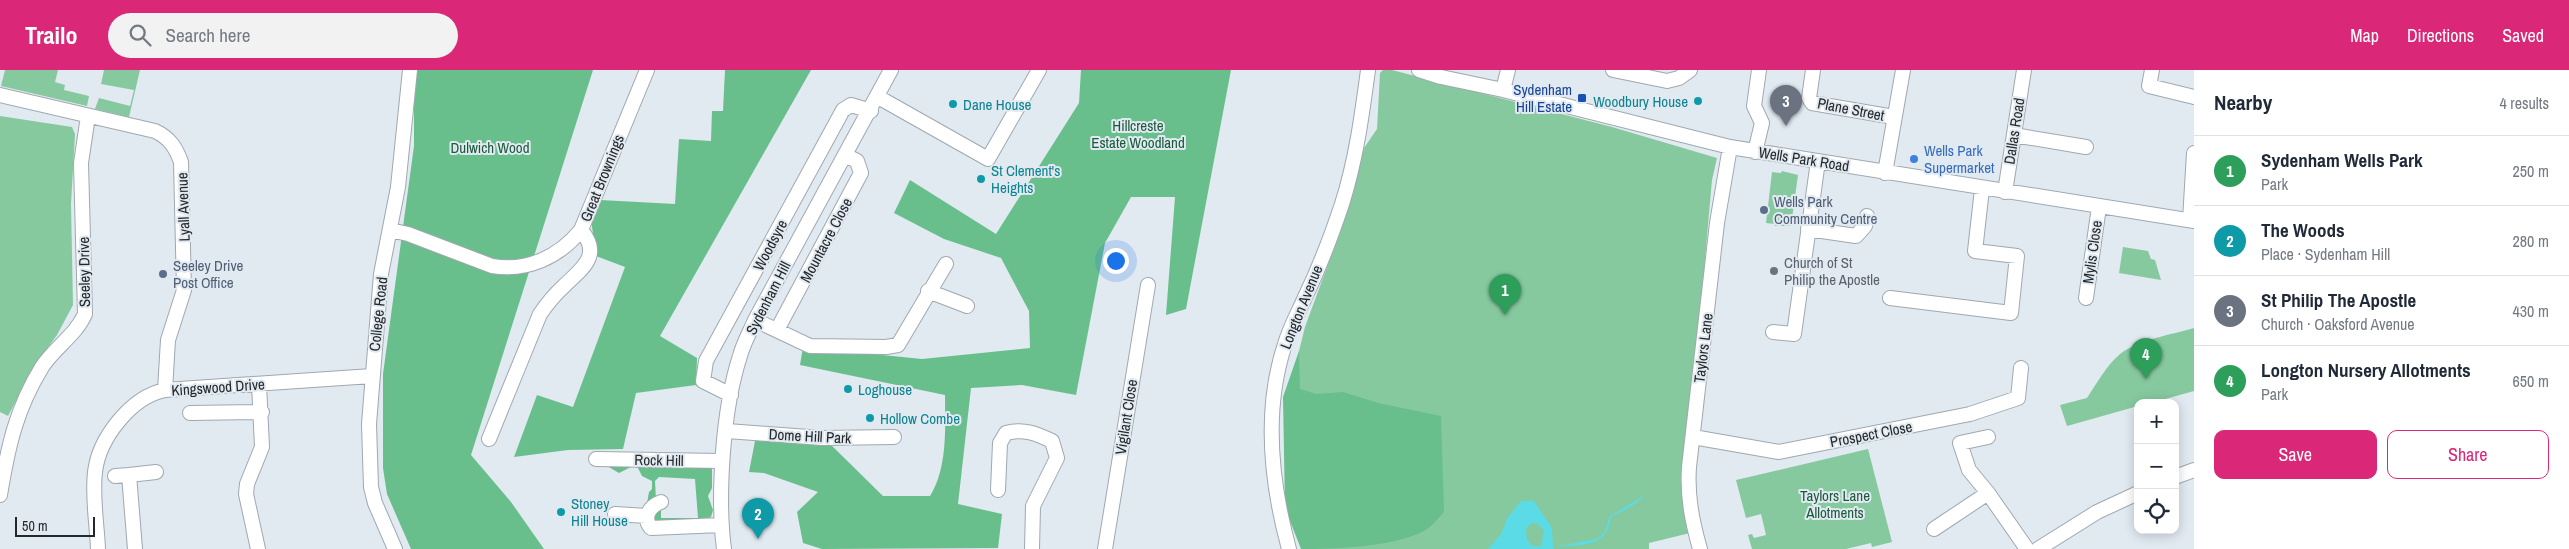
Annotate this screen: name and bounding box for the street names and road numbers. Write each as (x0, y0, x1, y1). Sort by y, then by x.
street label: Plane Street (1816, 92, 1887, 126)
street label: Dallas Road (1998, 96, 2030, 166)
street label: Great Brownings (575, 131, 629, 225)
street label: Wells Park Road (1757, 141, 1851, 177)
street label: Lyall Avenue (171, 172, 195, 242)
street label: Mountacre Close (795, 194, 857, 286)
street label: Woodsyre (748, 216, 792, 274)
street label: Mylis Close (2077, 219, 2107, 285)
street label: Seeley Drive (73, 236, 95, 307)
street label: Sydenham Hill (740, 258, 796, 338)
street label: Longton Avenue (1275, 262, 1327, 352)
street label: College Road (364, 276, 392, 352)
street label: Taylors Lane (1688, 312, 1718, 384)
street label: Kingswood Drive (171, 373, 266, 401)
street label: Vigilant Close (1110, 377, 1142, 456)
street label: Prospect Close (1828, 416, 1914, 452)
street label: Dome Hill Park (768, 423, 853, 449)
street label: Rock Hill (634, 449, 684, 471)

